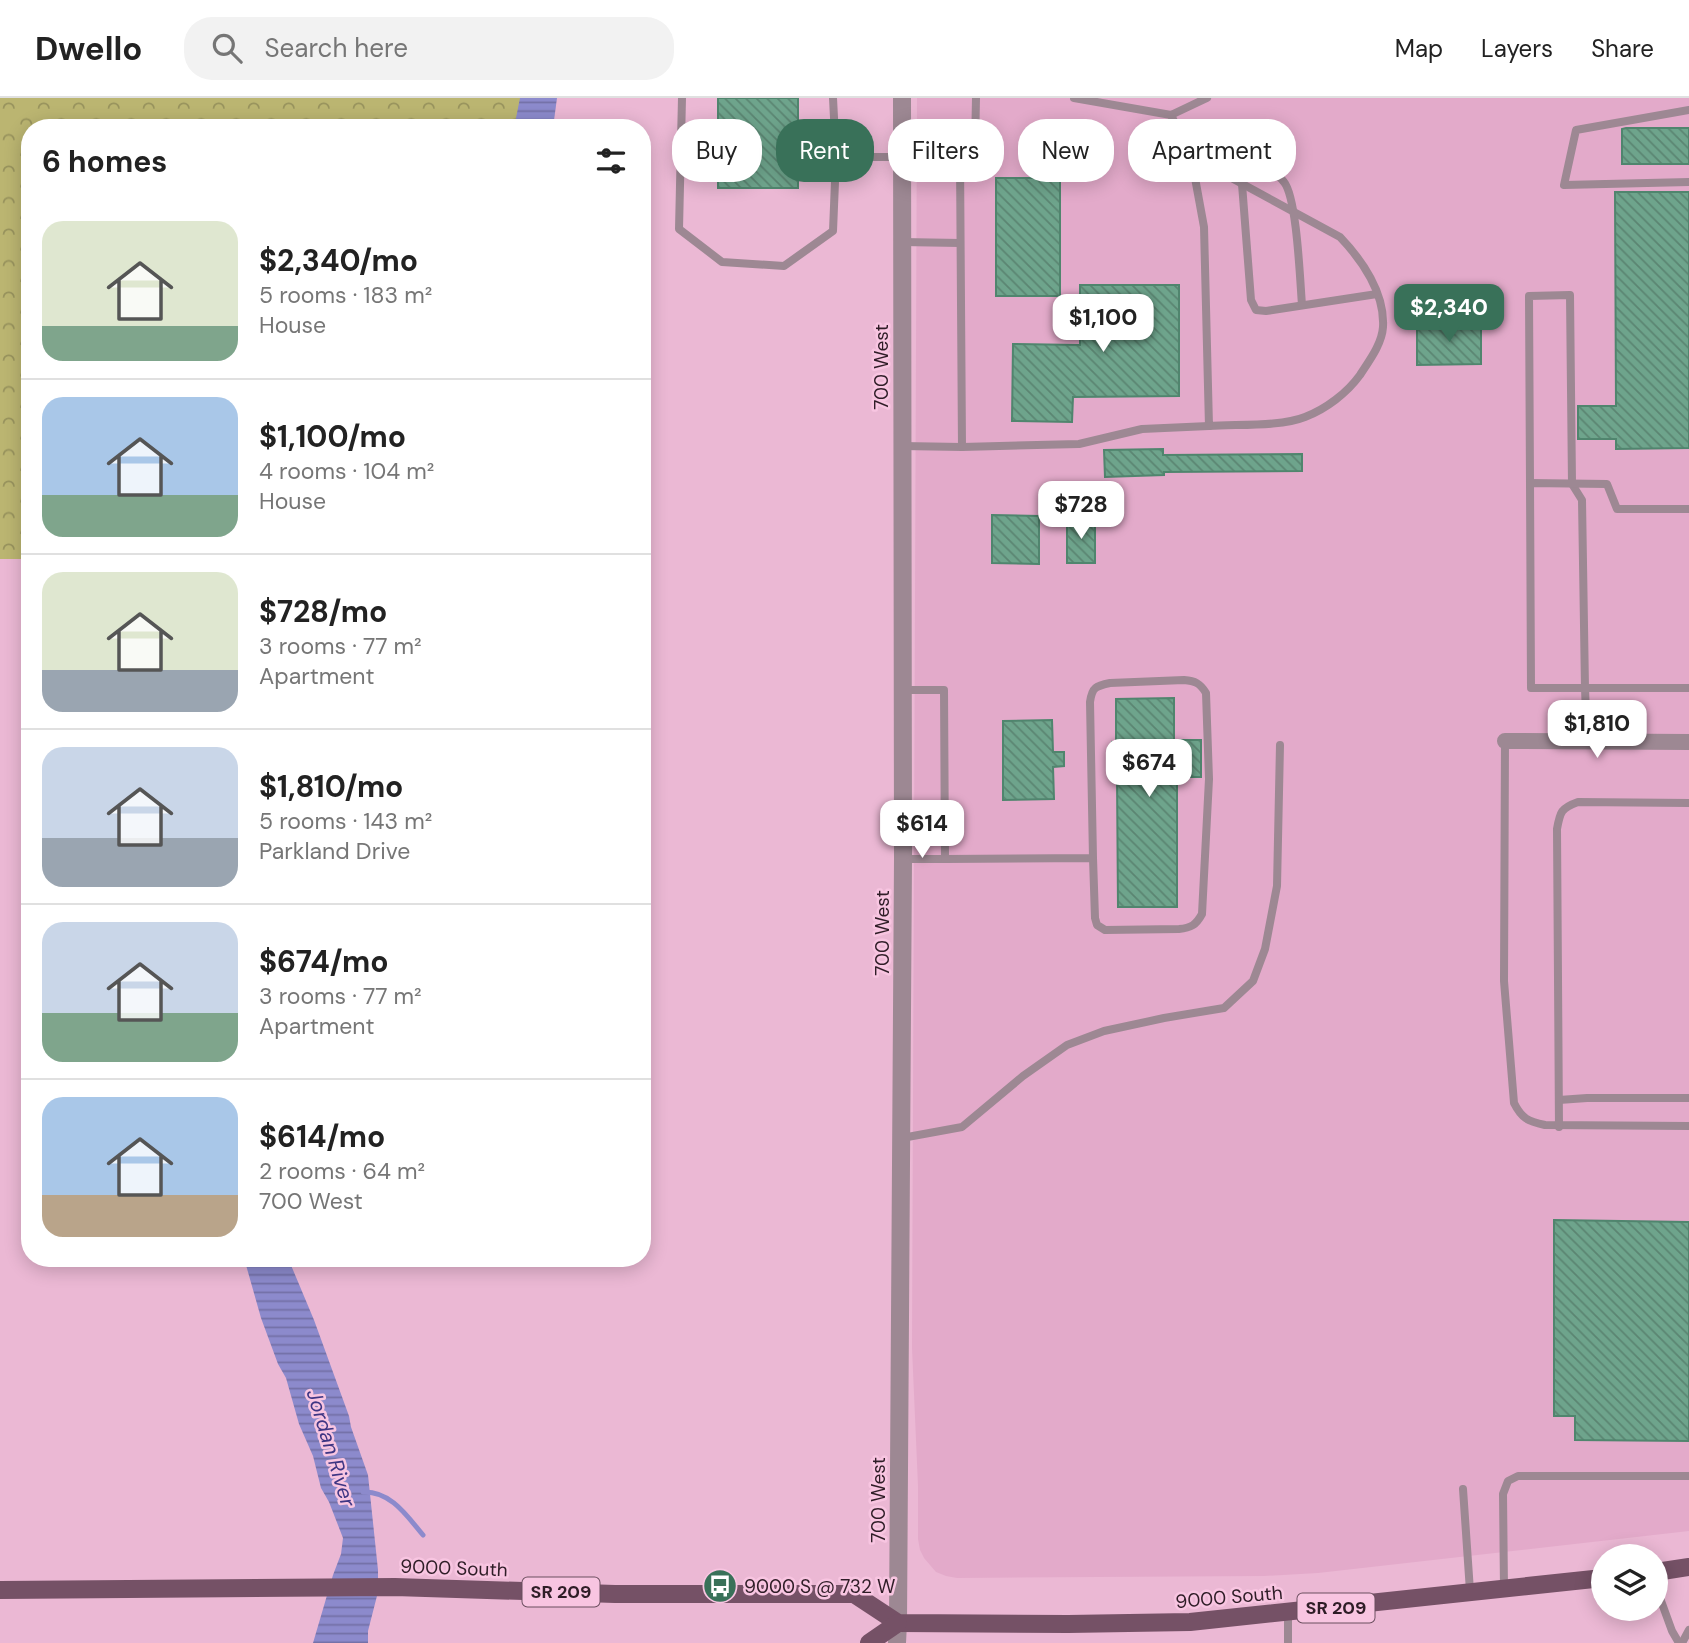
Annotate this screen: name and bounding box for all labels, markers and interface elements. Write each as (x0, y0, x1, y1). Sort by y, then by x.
search box (184, 17, 674, 80)
text: Dwello (35, 27, 142, 70)
icon: search (208, 29, 246, 67)
text: Search here (264, 31, 408, 65)
text: Map (1395, 33, 1443, 64)
text: Layers (1481, 33, 1553, 64)
text: Share (1591, 33, 1654, 64)
chip: Buy (672, 119, 762, 182)
chip: Rent (776, 119, 874, 182)
chip: Filters (888, 119, 1004, 182)
chip: New (1018, 119, 1114, 182)
chip: Apartment (1128, 119, 1296, 182)
text: 6 homes (42, 142, 167, 181)
icon: filters (592, 142, 630, 180)
text: $2,340/mo (259, 241, 418, 280)
icon: home (98, 249, 182, 333)
text: 5 rooms · 183 m² (259, 280, 432, 310)
pin: $2,340 (1392, 285, 1506, 344)
text: $2,340 (1410, 292, 1488, 322)
pin: $1,100 (1046, 294, 1160, 354)
text: $1,100 (1069, 302, 1137, 332)
text: House (259, 310, 326, 340)
street label: 700 West (869, 324, 894, 410)
text: $1,100/mo (259, 417, 406, 456)
icon: home (98, 425, 182, 509)
text: 4 rooms · 104 m² (259, 456, 434, 486)
pin: $728 (1040, 482, 1122, 541)
text: House (259, 486, 326, 516)
text: $728 (1054, 489, 1108, 519)
text: $728/mo (259, 592, 387, 631)
icon: home (98, 600, 182, 684)
text: 3 rooms · 77 m² (259, 631, 422, 661)
text: Apartment (259, 661, 374, 691)
pin: $1,810 (1540, 700, 1654, 760)
text: $1,810 (1564, 708, 1630, 738)
pin: $674 (1108, 740, 1190, 799)
text: $674 (1122, 747, 1176, 777)
text: $1,810/mo (259, 767, 403, 806)
icon: home (98, 775, 182, 859)
pin: $614 (881, 800, 963, 860)
text: 5 rooms · 143 m² (259, 806, 432, 836)
text: $614 (896, 808, 948, 838)
text: Parkland Drive (259, 836, 410, 866)
street label: 700 West (870, 890, 895, 976)
text: $674/mo (259, 942, 389, 981)
icon: home (98, 950, 182, 1034)
text: 3 rooms · 77 m² (259, 981, 422, 1011)
text: Apartment (259, 1011, 374, 1041)
text: $614/mo (259, 1117, 385, 1156)
icon: home (98, 1125, 182, 1209)
text: 2 rooms · 64 m² (259, 1156, 425, 1186)
text: 700 West (259, 1186, 363, 1216)
water label: Jordan River (300, 1386, 362, 1511)
street label: 700 West (866, 1457, 891, 1543)
map controls (1591, 1544, 1668, 1621)
button: layers (1591, 1544, 1668, 1621)
street label: 9000 South (400, 1554, 508, 1582)
bus stop icon: 9000 S @ 732 W (701, 1567, 739, 1605)
place label: 9000 S @ 732 W (744, 1574, 895, 1599)
road number: SR 209 (522, 1577, 600, 1606)
street label: 9000 South (1174, 1580, 1284, 1614)
road number: SR 209 (1298, 1594, 1374, 1623)

